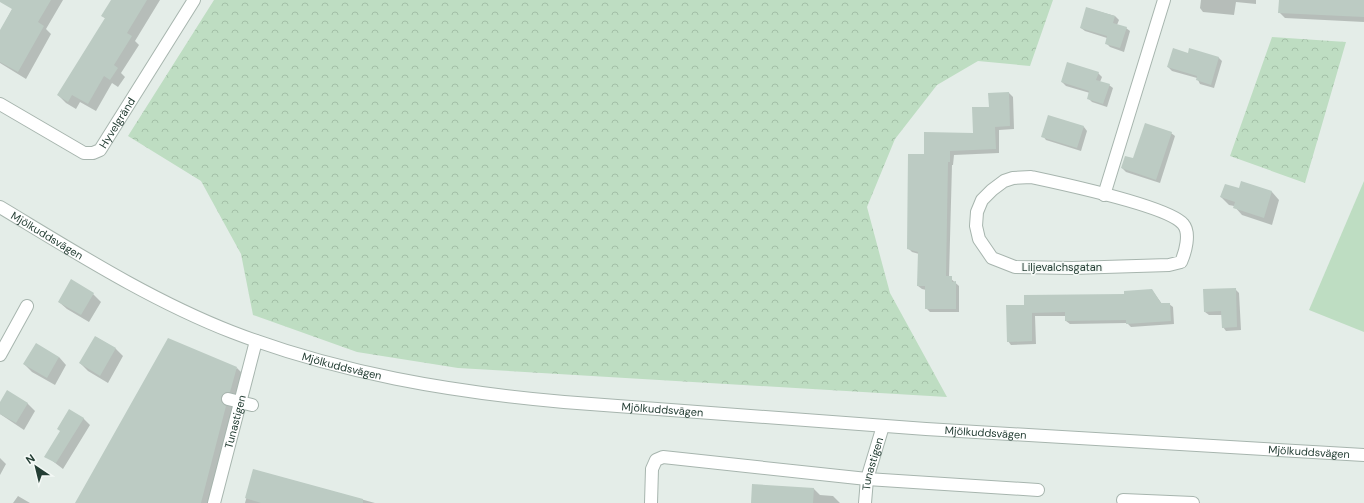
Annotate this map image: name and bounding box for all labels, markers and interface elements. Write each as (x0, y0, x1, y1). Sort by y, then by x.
street label: Hyvelgränd (96, 95, 138, 151)
street label: Mjölkuddsvägen (8, 208, 86, 262)
street label: Liljevalchsgatan (1022, 260, 1102, 274)
street label: Mjölkuddsvägen (300, 349, 383, 383)
street label: Tunastigen (221, 393, 249, 450)
street label: Mjölkuddsvägen (621, 399, 704, 419)
street label: Mjölkuddsvägen (944, 423, 1027, 442)
street label: Tunastigen (859, 435, 886, 491)
street label: Mjölkuddsvägen (1268, 442, 1350, 461)
north arrow (16, 447, 56, 487)
text: N (23, 451, 38, 467)

